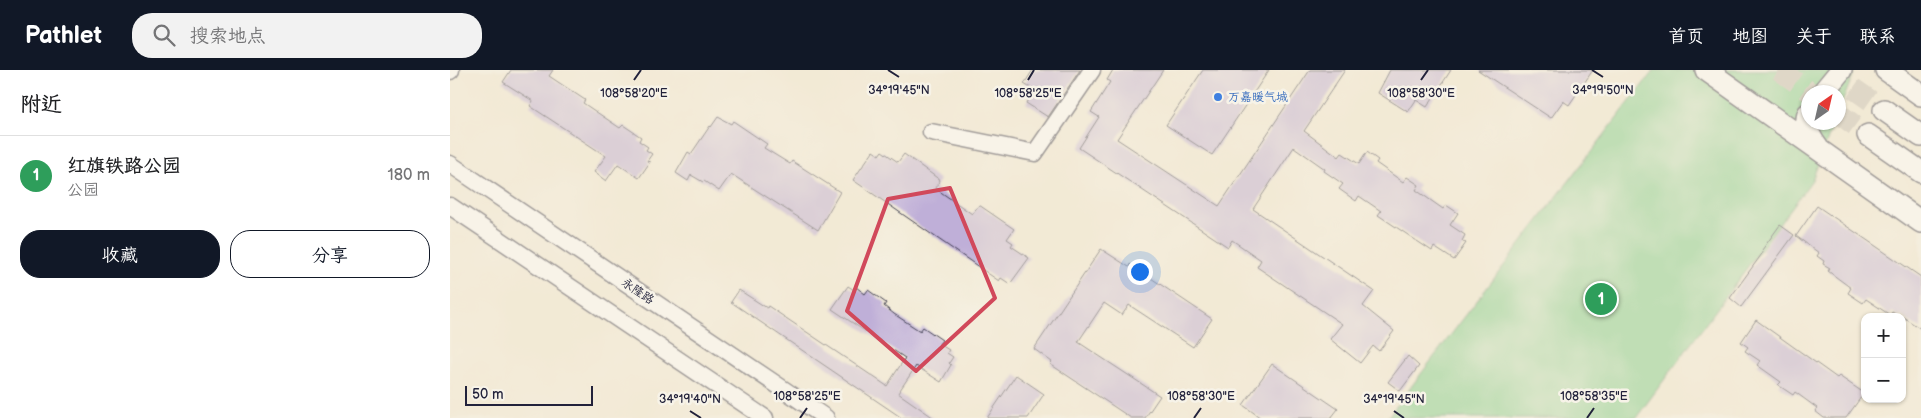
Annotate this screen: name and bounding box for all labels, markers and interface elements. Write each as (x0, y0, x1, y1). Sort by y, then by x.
search box (132, 13, 482, 58)
text: Pathlet (25, 21, 102, 50)
icon: search (150, 21, 178, 49)
text: 搜索地点 (190, 25, 266, 48)
text: 首页 (1668, 26, 1704, 47)
text: 地图 (1732, 26, 1768, 47)
text: 关于 (1796, 26, 1832, 47)
text: 联系 (1860, 26, 1896, 47)
text: 34°19'45"N (868, 83, 930, 98)
text: 34°19'50"N (1572, 83, 1634, 98)
north arrow (1801, 85, 1846, 130)
text: 108°58'20"E (600, 86, 668, 101)
text: 108°58'25"E (994, 86, 1062, 101)
text: 108°58'30"E (1387, 86, 1455, 101)
place label: 万嘉暖气城 (1228, 90, 1288, 105)
marker: 万嘉暖气城 (1212, 91, 1224, 103)
text: 附近 (20, 92, 62, 117)
text: 红旗铁路公园 (67, 155, 181, 178)
text: 1 (33, 166, 39, 185)
text: 180 m (388, 166, 430, 185)
text: 公园 (67, 181, 99, 200)
button: 收藏 (20, 230, 220, 278)
button: 分享 (230, 230, 430, 278)
your location (1127, 259, 1153, 285)
street label: 永隆路 (619, 275, 657, 308)
pin: 1 (1585, 280, 1617, 318)
map controls (1861, 313, 1906, 403)
button: + (1861, 313, 1906, 358)
button: − (1861, 358, 1906, 403)
scale bar (465, 383, 592, 406)
text: 50 m (472, 386, 504, 403)
text: 108°58'25"E (773, 389, 841, 404)
text: 108°58'30"E (1167, 389, 1235, 404)
text: 108°58'35"E (1560, 389, 1628, 404)
text: 34°19'40"N (659, 392, 721, 407)
text: 34°19'45"N (1363, 392, 1425, 407)

